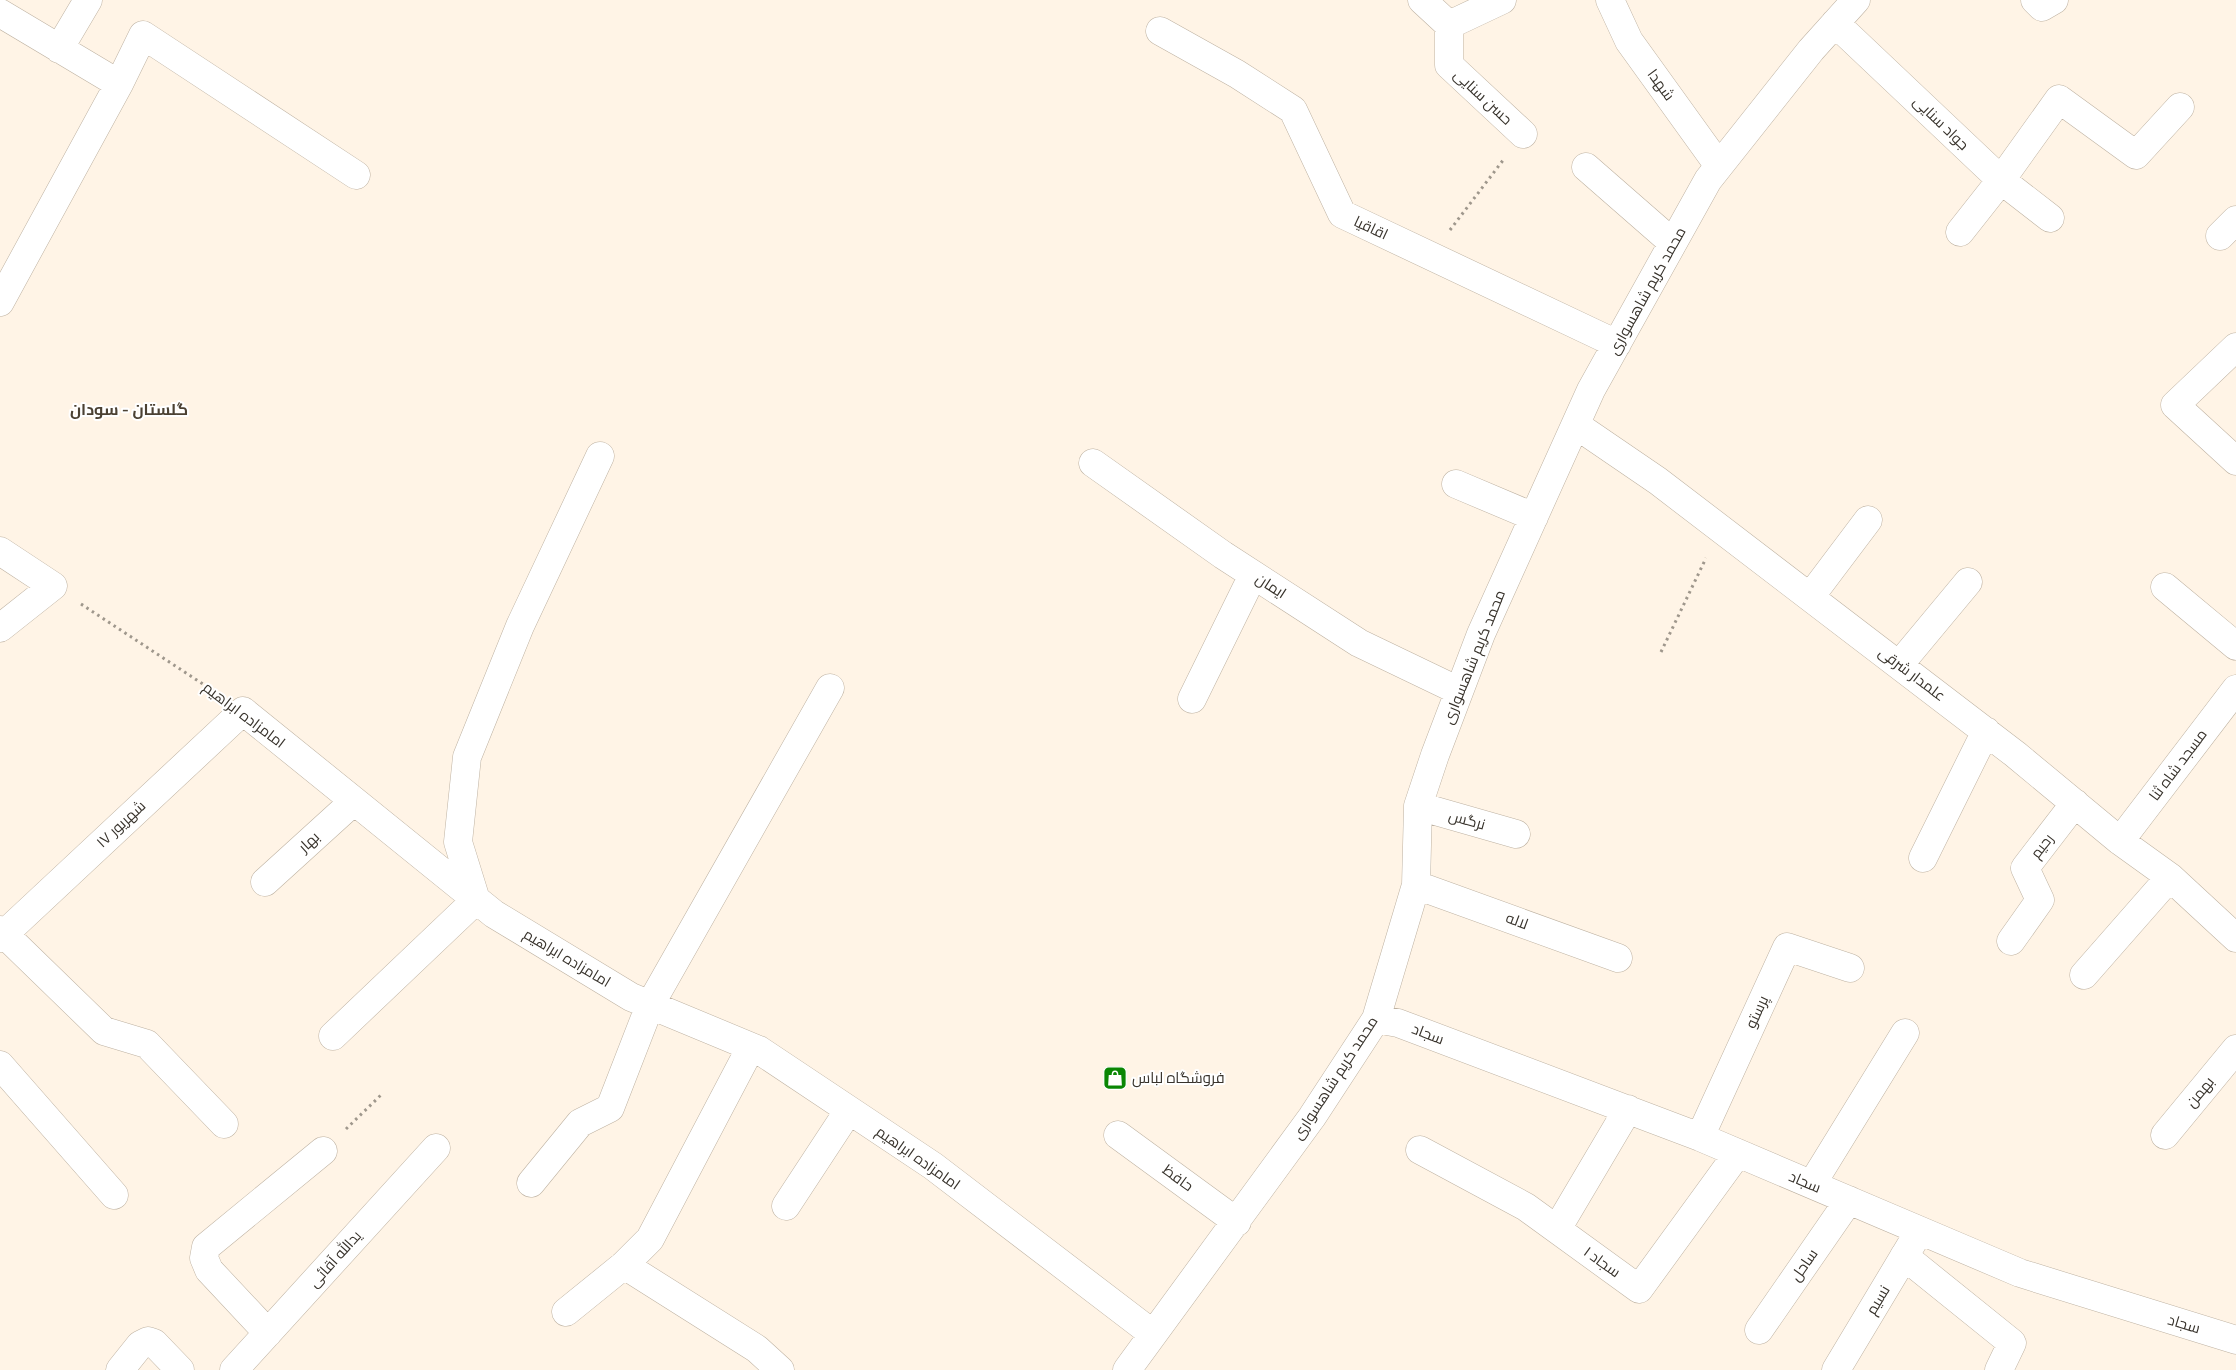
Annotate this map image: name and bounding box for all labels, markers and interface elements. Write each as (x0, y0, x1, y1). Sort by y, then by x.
street label: حسن سنايی (1449, 65, 1516, 129)
street label: شهدا (1643, 66, 1678, 105)
street label: جواد سنایی (1909, 92, 1972, 155)
street label: اقاقیا (1351, 212, 1391, 244)
street label: محمد کریم شاهسواری (1604, 224, 1690, 358)
district label: گلستان - سودان (70, 400, 188, 419)
street label: ایمان (1252, 570, 1290, 603)
street label: محمد کریم شاهسواری (1439, 587, 1510, 727)
street label: علمدار شرقی (1874, 643, 1949, 706)
street label: امامزاده ابراهیم (199, 678, 289, 753)
street label: مسجد شاه ثنا (2145, 726, 2211, 804)
street label: ۱۷ شهریور (93, 797, 150, 852)
street label: نرگس (1446, 806, 1487, 835)
street label: بهار (294, 828, 324, 858)
street label: رحیم (2027, 830, 2058, 863)
street label: لاله (1503, 909, 1531, 933)
street label: امامزاده ابراهیم (520, 925, 614, 992)
street label: پرستو (1742, 993, 1773, 1032)
street label: محمد کریم شاهسواری (1288, 1013, 1382, 1143)
street label: سجاد (1409, 1020, 1447, 1048)
shop icon: فروشگاه لباس (1102, 1065, 1128, 1091)
place label: فروشگاه لباس (1132, 1069, 1225, 1088)
street label: بهمن (2182, 1073, 2219, 1112)
street label: امامزاده ابراهیم (872, 1122, 963, 1194)
street label: حافظ (1159, 1161, 1197, 1195)
street label: سجاد (1786, 1167, 1824, 1197)
street label: یدالله آقائی (304, 1226, 366, 1292)
street label: سجاد ۱ (1580, 1243, 1624, 1281)
street label: ساحل (1786, 1245, 1822, 1285)
street label: نسیم (1862, 1282, 1895, 1319)
street label: سجاد (2166, 1311, 2202, 1337)

